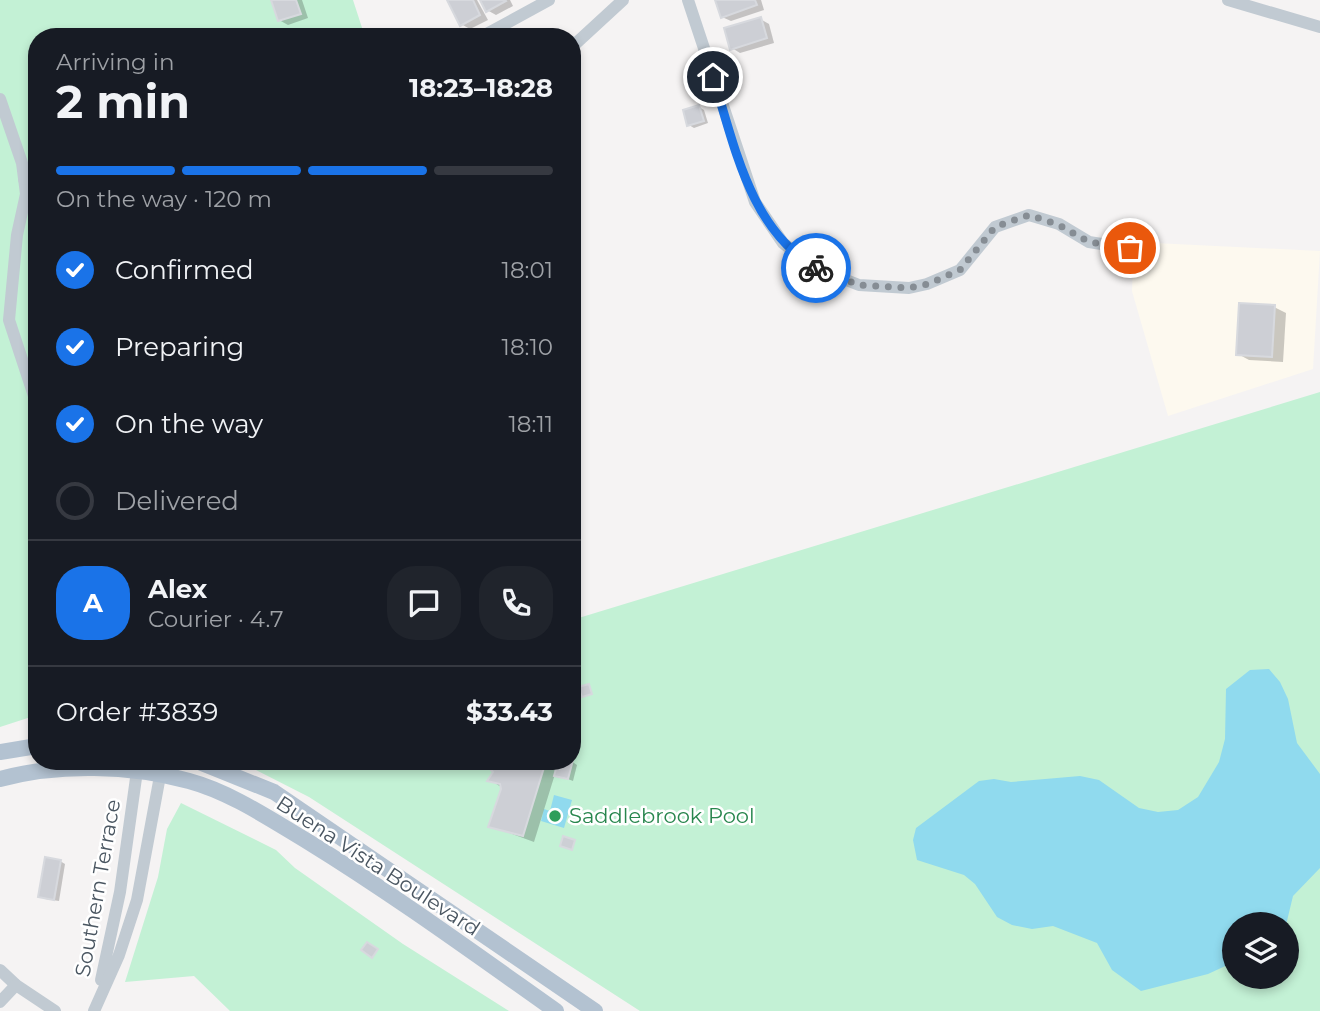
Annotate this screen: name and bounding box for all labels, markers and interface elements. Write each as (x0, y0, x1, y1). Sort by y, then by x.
pin (683, 47, 743, 107)
text: Arriving in (56, 48, 175, 76)
icon: home (694, 58, 732, 96)
text: 18:23–18:28 (409, 72, 553, 104)
text: 2 min (56, 73, 190, 130)
text: On the way · 120 m (56, 185, 272, 213)
pin (1100, 218, 1160, 278)
icon: bag (1111, 229, 1149, 267)
courier (781, 233, 851, 303)
icon: bike (797, 249, 835, 287)
icon: check (56, 251, 94, 289)
text: Confirmed (115, 254, 254, 286)
text: 18:01 (502, 256, 553, 284)
icon: check (56, 328, 94, 366)
text: Preparing (115, 331, 244, 363)
text: 18:10 (502, 333, 553, 361)
icon: check (56, 405, 94, 443)
text: On the way (115, 408, 263, 440)
text: 18:11 (509, 410, 553, 438)
text: Delivered (115, 485, 239, 517)
button: chat (387, 566, 461, 640)
button: phone (479, 566, 553, 640)
text: Alex (148, 573, 207, 605)
text: A (83, 587, 103, 619)
text: Courier · 4.7 (148, 605, 284, 633)
text: Order #3839 (56, 696, 218, 728)
text: $33.43 (466, 696, 553, 728)
street label: Buena Vista Boulevard (272, 790, 485, 941)
street label: Southern Terrace (70, 797, 125, 979)
place label: Saddlebrook Pool (569, 803, 755, 828)
marker: Saddlebrook Pool (547, 808, 563, 824)
map controls (1222, 912, 1299, 989)
button: layers (1222, 912, 1299, 989)

